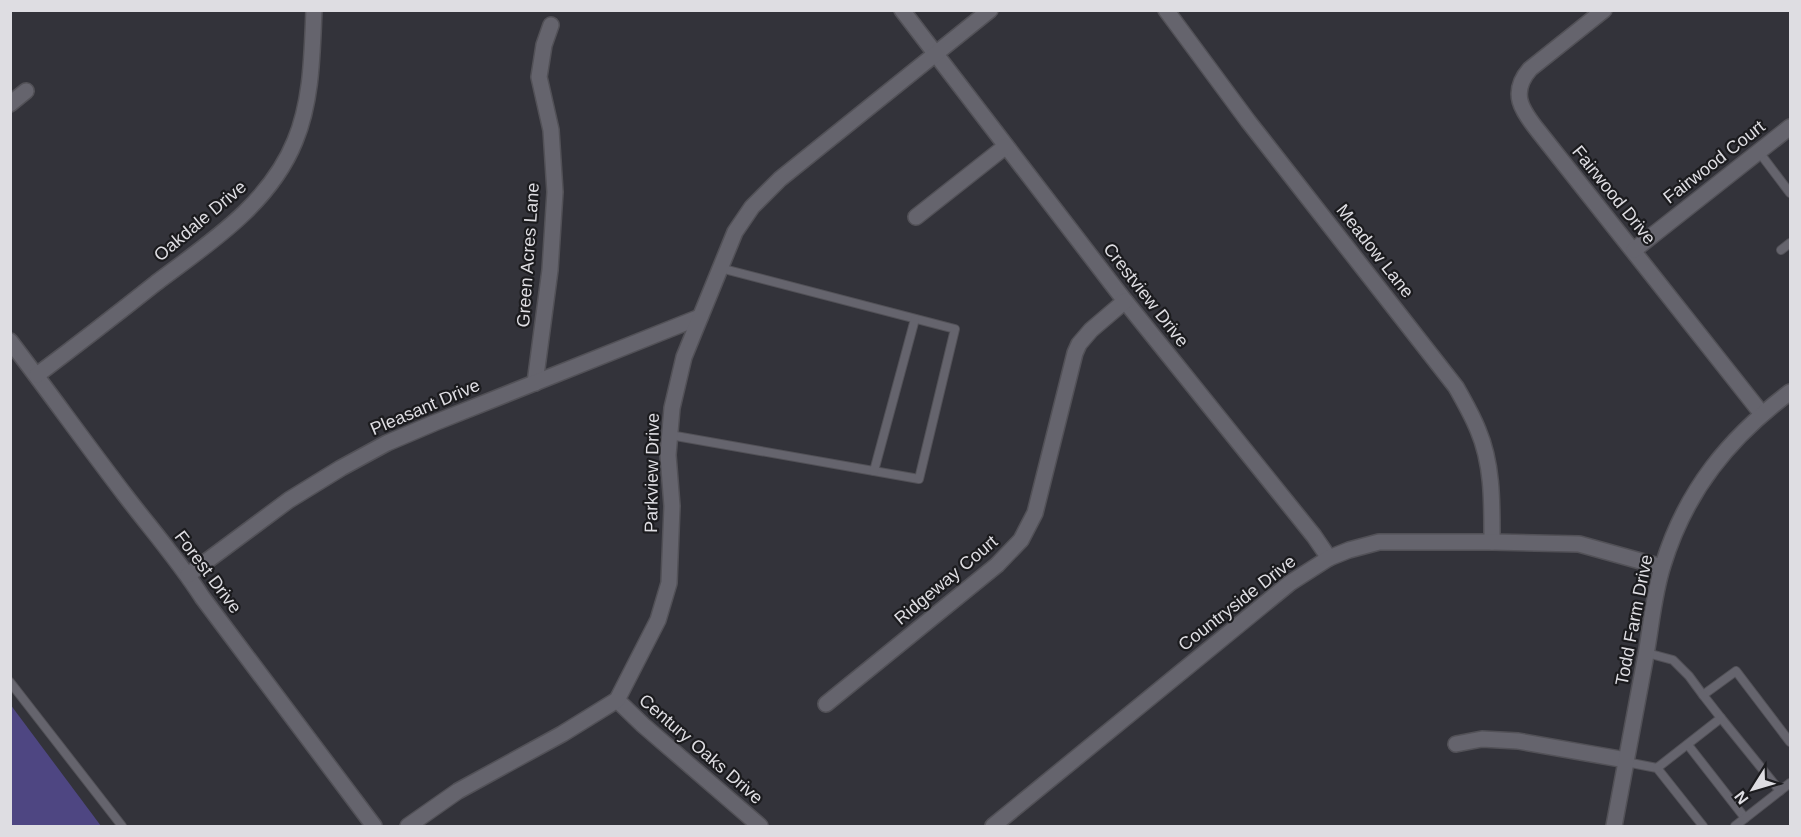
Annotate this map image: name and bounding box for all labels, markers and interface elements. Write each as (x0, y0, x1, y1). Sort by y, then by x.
street label: Fairwood Court (1659, 116, 1769, 208)
street label: Fairwood Drive (1568, 142, 1660, 248)
street label: Oakdale Drive (150, 177, 250, 265)
street label: Green Acres Lane (513, 182, 543, 328)
street label: Meadow Lane (1332, 200, 1418, 302)
street label: Crestview Drive (1099, 239, 1193, 351)
street label: Pleasant Drive (367, 375, 483, 439)
street label: Parkview Drive (641, 413, 663, 533)
street label: Forest Drive (171, 527, 245, 617)
street label: Ridgeway Court (891, 531, 1001, 629)
street label: Countryside Drive (1174, 551, 1300, 655)
street label: Todd Farm Drive (1611, 553, 1657, 687)
street label: Century Oaks Drive (635, 690, 767, 808)
north arrow (1723, 759, 1783, 819)
text: N (1731, 788, 1752, 807)

